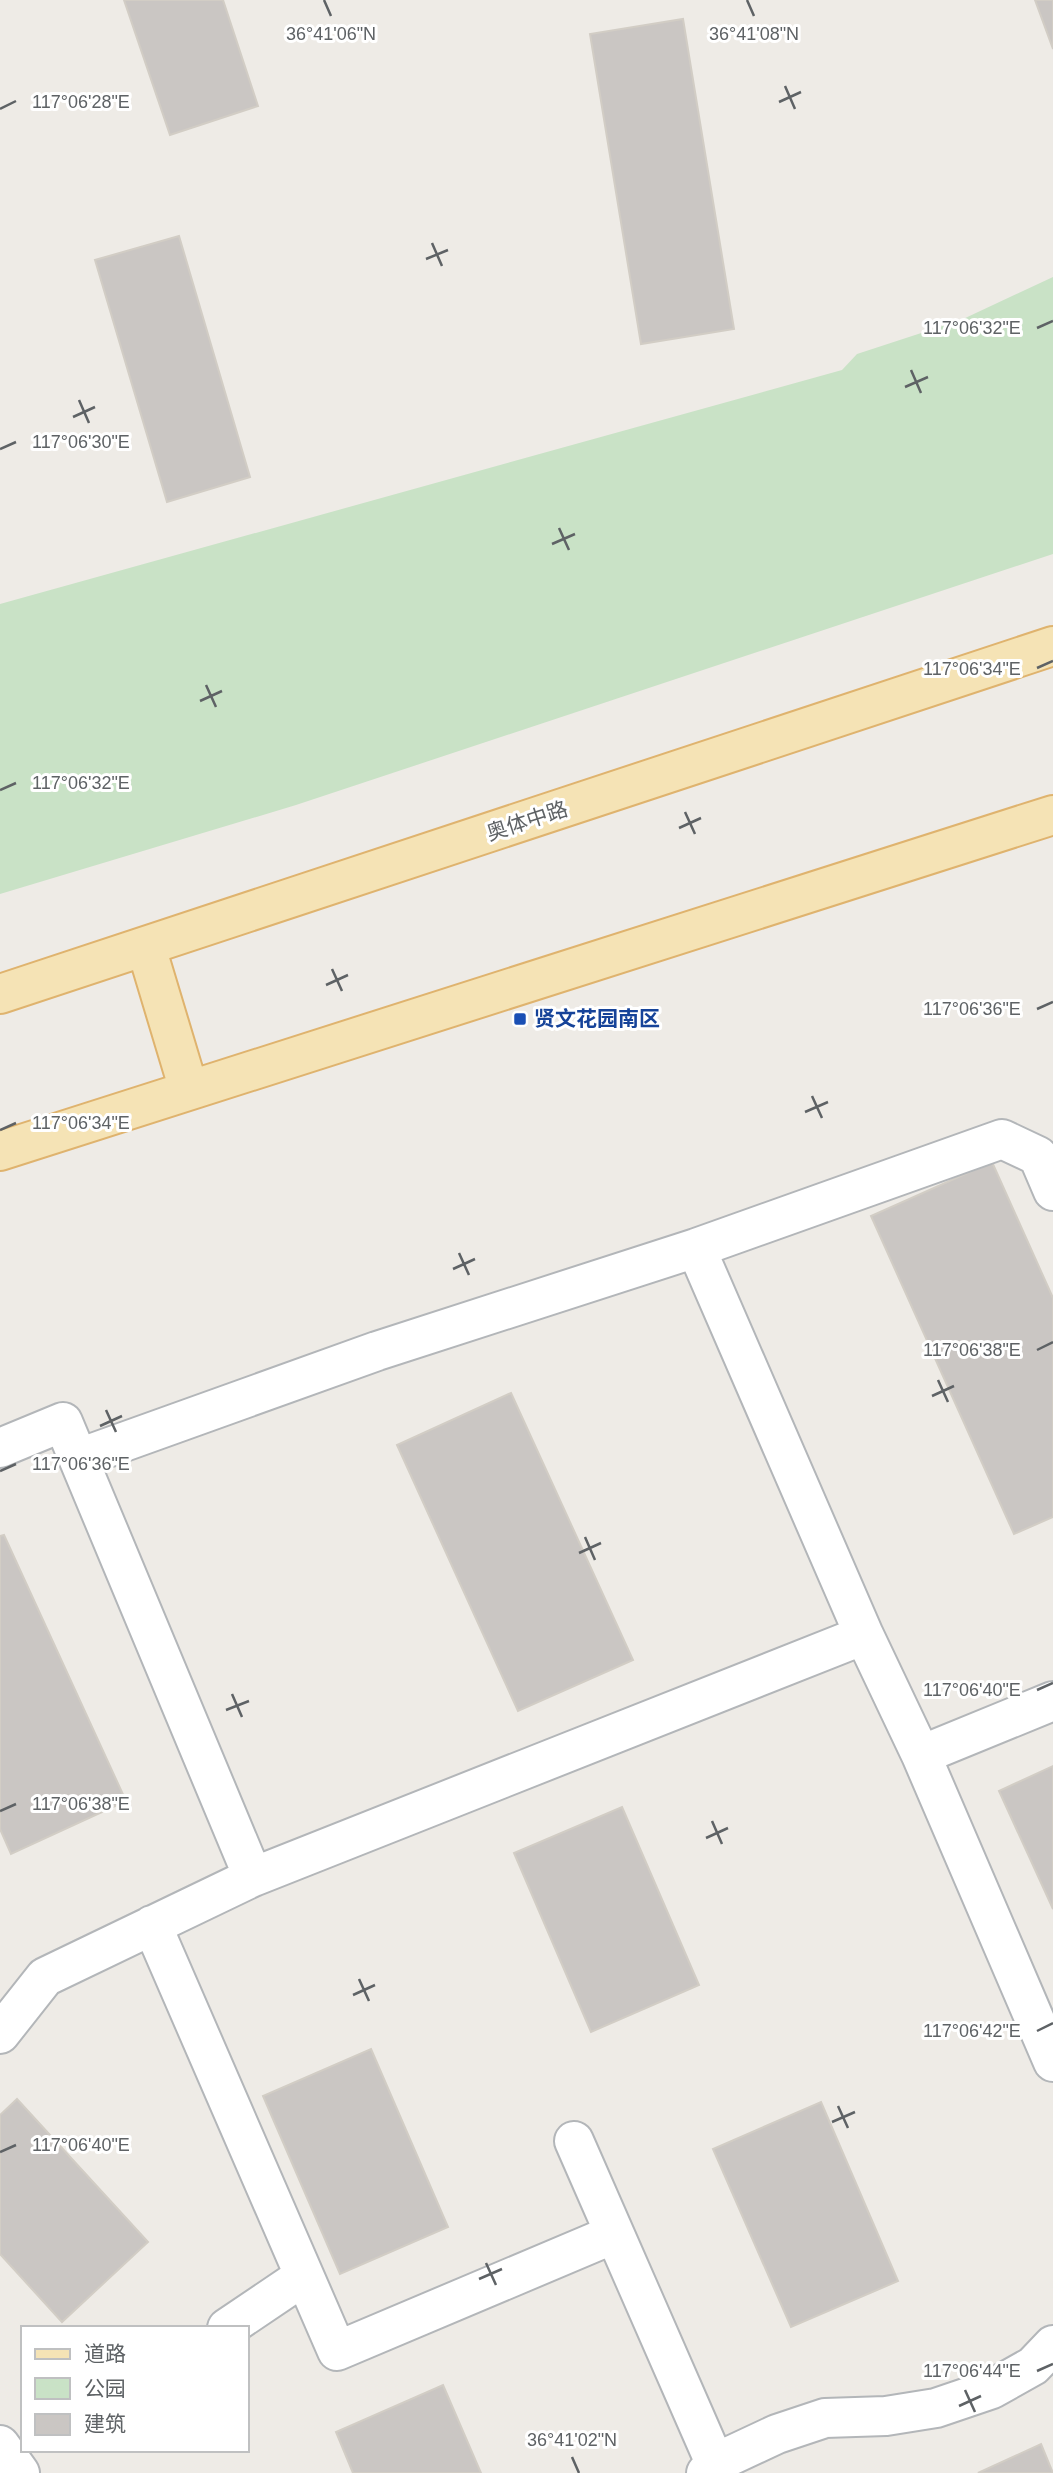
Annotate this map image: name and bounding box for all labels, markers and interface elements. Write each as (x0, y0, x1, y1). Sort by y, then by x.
text: 36°41'06"N (286, 24, 376, 44)
text: 36°41'08"N (709, 24, 799, 44)
text: 117°06'28"E (32, 92, 130, 112)
text: 117°06'32"E (923, 318, 1021, 338)
text: 117°06'30"E (32, 432, 130, 452)
text: 117°06'34"E (923, 659, 1021, 679)
text: 117°06'32"E (32, 773, 130, 793)
street label: 奥体中路 (483, 797, 570, 844)
text: 117°06'36"E (923, 999, 1021, 1019)
place label: 贤文花园南区 (534, 1007, 660, 1030)
marker: 贤文花园南区 (512, 1011, 528, 1027)
text: 117°06'34"E (32, 1113, 130, 1133)
text: 117°06'38"E (923, 1340, 1021, 1360)
text: 117°06'36"E (32, 1454, 130, 1474)
text: 117°06'40"E (923, 1680, 1021, 1700)
text: 117°06'38"E (32, 1794, 130, 1814)
text: 117°06'42"E (923, 2021, 1021, 2041)
text: 117°06'40"E (32, 2135, 130, 2155)
legend (21, 2326, 248, 2452)
text: 道路 (84, 2342, 126, 2365)
text: 117°06'44"E (923, 2361, 1021, 2381)
text: 公园 (84, 2377, 126, 2400)
text: 建筑 (84, 2412, 126, 2435)
text: 36°41'02"N (527, 2430, 617, 2450)

